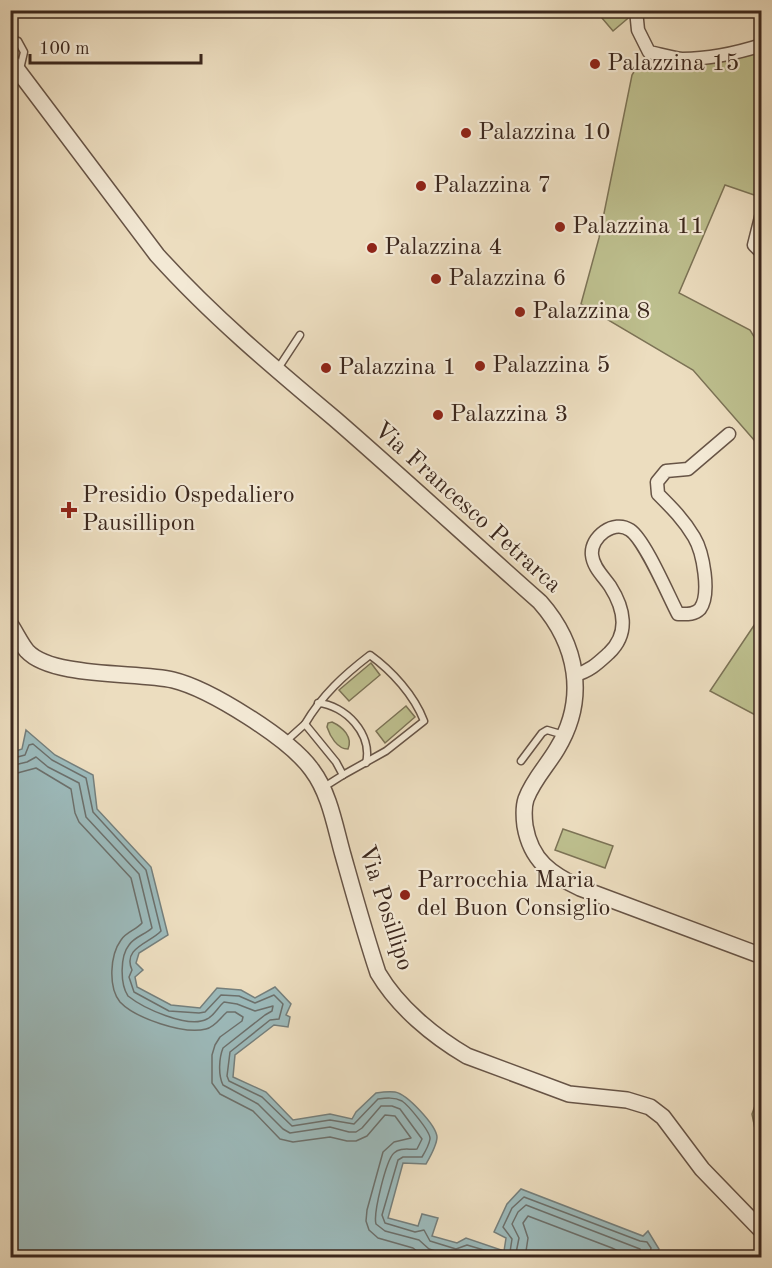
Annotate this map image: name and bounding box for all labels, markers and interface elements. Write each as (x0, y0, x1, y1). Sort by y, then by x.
scale bar (30, 27, 201, 65)
text: 100 m (39, 40, 90, 58)
place label: Palazzina 15 (607, 52, 739, 76)
marker: Palazzina 15 (588, 57, 602, 71)
place label: Palazzina 10 (478, 121, 610, 145)
marker: Palazzina 10 (459, 126, 473, 140)
place label: Palazzina 7 (433, 174, 552, 198)
marker: Palazzina 7 (414, 179, 428, 193)
place label: Palazzina 11 (572, 215, 704, 239)
marker: Palazzina 11 (553, 220, 567, 234)
place label: Palazzina 4 (384, 236, 503, 260)
marker: Palazzina 4 (365, 241, 379, 255)
place label: Palazzina 6 (448, 267, 567, 291)
marker: Palazzina 6 (429, 272, 443, 286)
place label: Palazzina 8 (532, 300, 651, 324)
marker: Palazzina 8 (513, 305, 527, 319)
place label: Palazzina 5 (492, 354, 611, 378)
place label: Palazzina 1 (338, 356, 457, 380)
marker: Palazzina 5 (473, 359, 487, 373)
marker: Palazzina 1 (319, 361, 333, 375)
place label: Palazzina 3 (450, 403, 569, 427)
marker: Palazzina 3 (431, 408, 445, 422)
street label: Via Francesco Petrarca (369, 418, 565, 598)
place label: Presidio Ospedaliero Pausillipon (82, 484, 295, 536)
marker: Presidio Ospedaliero Pausillipon (60, 501, 78, 519)
street label: Via Posillipo (353, 842, 417, 974)
place label: Parrocchia Maria del Buon Consiglio (417, 869, 610, 921)
marker: Parrocchia Maria del Buon Consiglio (398, 888, 412, 902)

